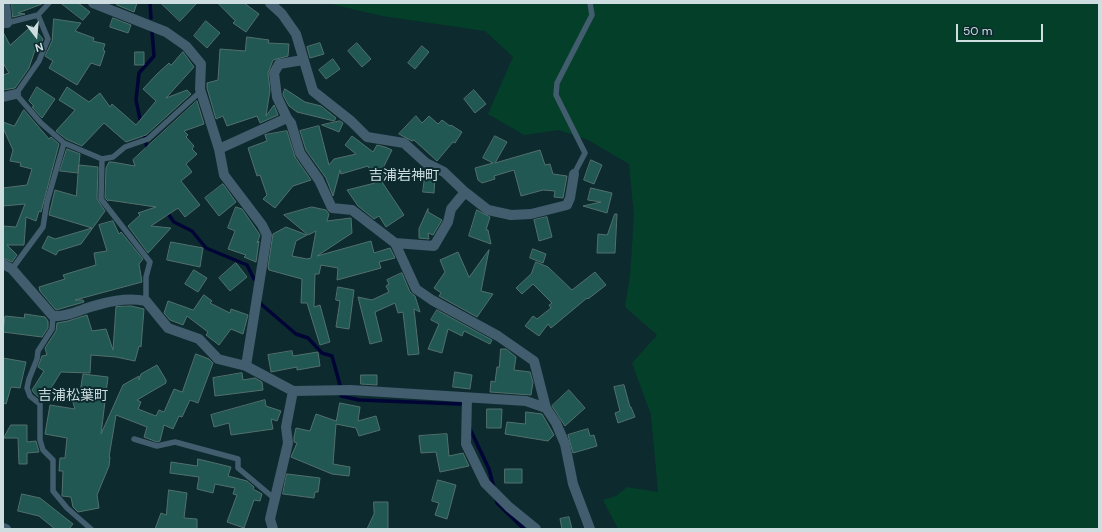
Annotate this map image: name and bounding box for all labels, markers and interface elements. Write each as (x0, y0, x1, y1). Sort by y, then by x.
north arrow (16, 16, 56, 56)
scale bar (958, 16, 1045, 42)
text: 50 m (963, 23, 992, 39)
text: N (34, 40, 45, 55)
district label: 吉浦岩神町 (369, 168, 439, 184)
district label: 吉浦松葉町 (38, 388, 108, 404)

